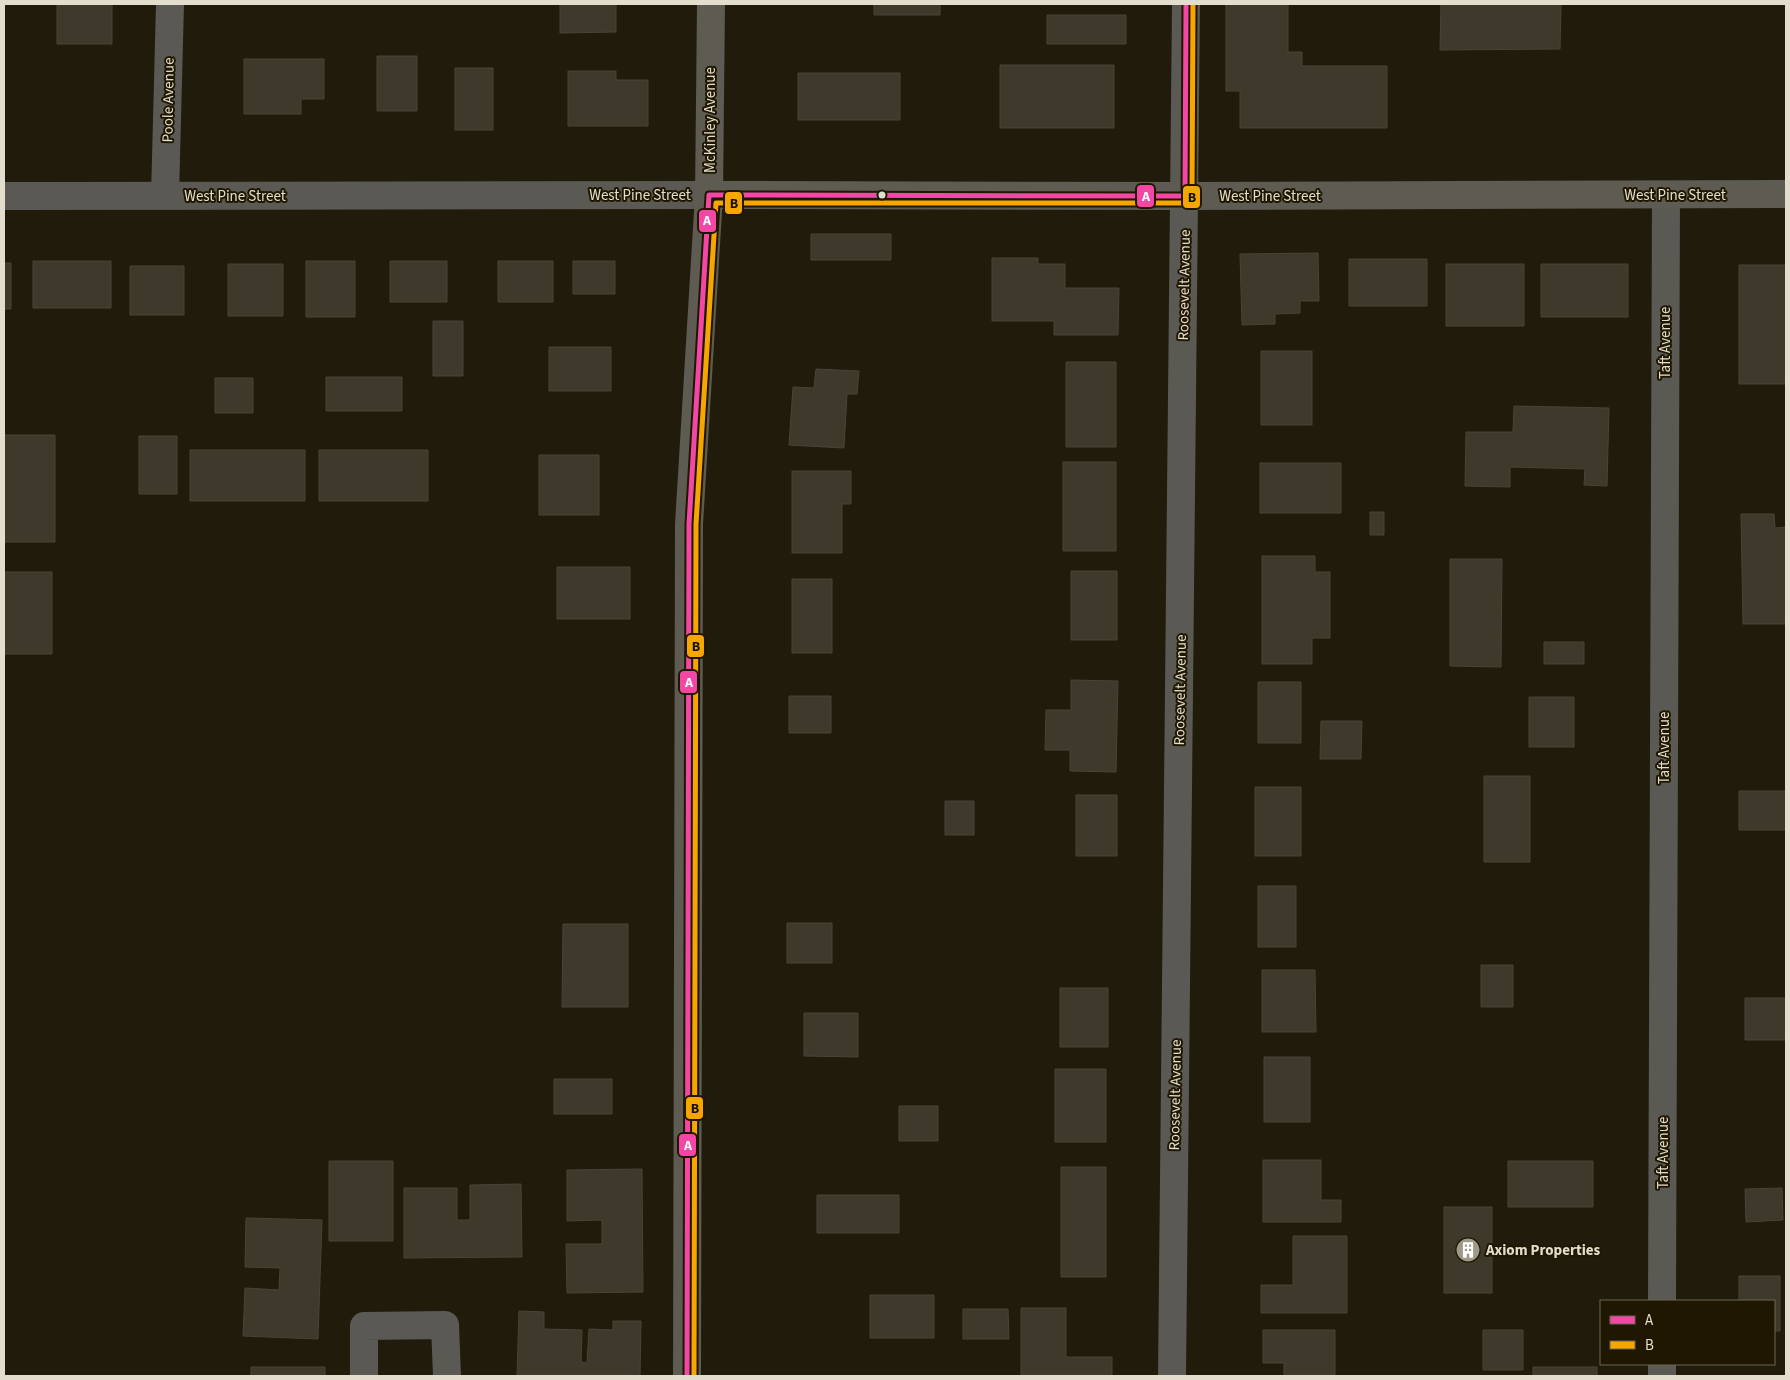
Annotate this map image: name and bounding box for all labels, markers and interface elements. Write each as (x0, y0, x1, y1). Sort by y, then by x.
street label: Poole Avenue (157, 57, 180, 143)
street label: McKinley Avenue (700, 67, 721, 173)
line badge: A (1136, 184, 1155, 208)
street label: West Pine Street (589, 185, 691, 206)
line badge: B (1182, 185, 1201, 209)
street label: West Pine Street (1624, 185, 1726, 206)
street label: West Pine Street (184, 186, 286, 207)
street label: West Pine Street (1219, 186, 1321, 207)
text: A (1141, 187, 1151, 207)
text: B (1188, 188, 1197, 208)
unlabelled marker (877, 190, 887, 200)
line badge: B (724, 191, 743, 215)
text: B (730, 194, 739, 214)
line badge: A (698, 209, 717, 233)
text: A (702, 211, 712, 231)
street label: Roosevelt Avenue (1173, 229, 1196, 341)
street label: Taft Avenue (1655, 307, 1676, 379)
line badge: B (686, 634, 705, 658)
street label: Roosevelt Avenue (1169, 634, 1192, 746)
text: B (692, 637, 701, 657)
line badge: A (679, 670, 698, 694)
text: A (684, 673, 694, 693)
street label: Taft Avenue (1654, 712, 1675, 784)
street label: Roosevelt Avenue (1164, 1039, 1187, 1151)
line badge: B (685, 1096, 704, 1120)
text: B (691, 1099, 700, 1119)
street label: Taft Avenue (1653, 1117, 1674, 1189)
line badge: A (678, 1133, 697, 1157)
text: A (683, 1136, 693, 1156)
building icon: Axiom Properties (1455, 1237, 1481, 1263)
place label: Axiom Properties (1485, 1240, 1601, 1261)
legend (1600, 1300, 1775, 1365)
text: A (1645, 1310, 1654, 1331)
text: B (1645, 1335, 1654, 1356)

